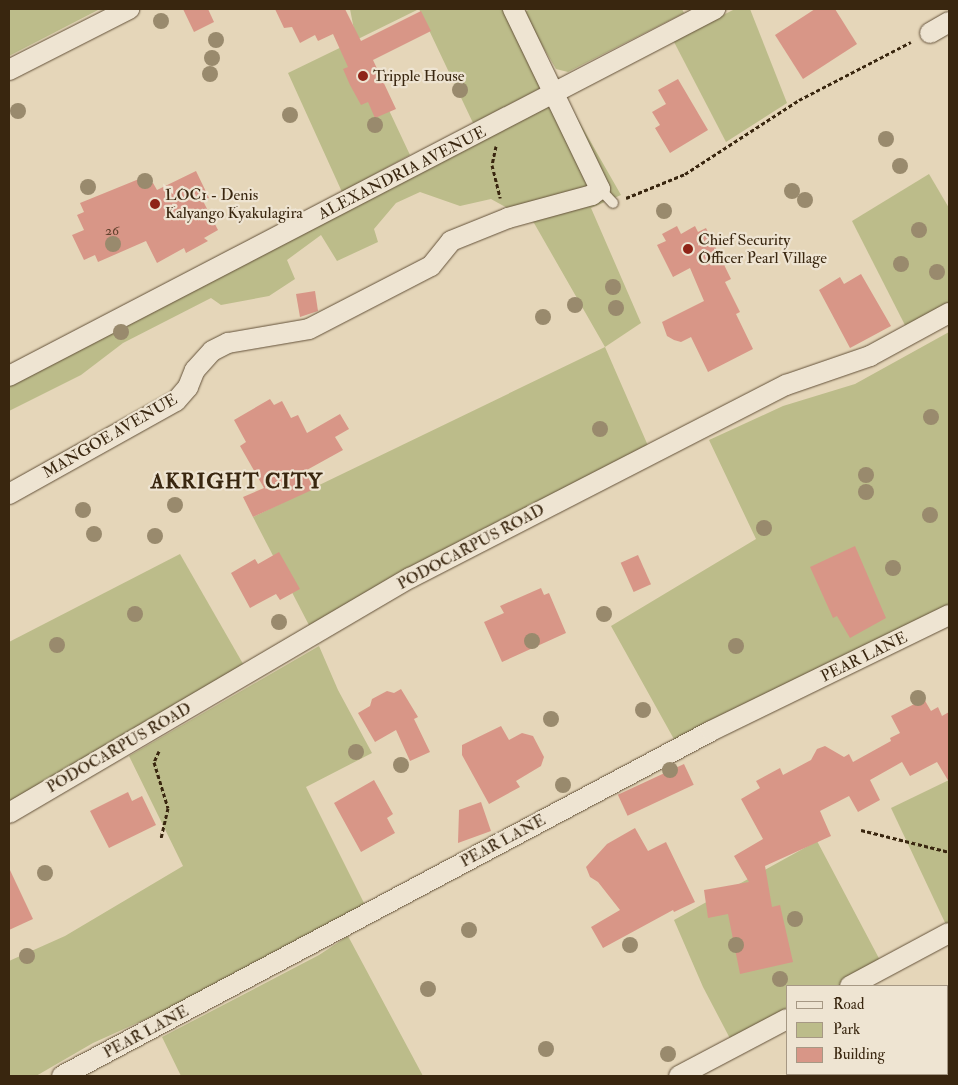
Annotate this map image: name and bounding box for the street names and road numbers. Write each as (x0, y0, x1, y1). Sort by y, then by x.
street label: ALEXANDRIA AVENUE (315, 122, 489, 224)
street label: MANGOE AVENUE (39, 390, 181, 482)
street label: PODOCARPUS ROAD (394, 500, 548, 594)
street label: PEAR LANE (818, 628, 910, 686)
street label: PODOCARPUS ROAD (43, 699, 195, 797)
street label: PEAR LANE (457, 811, 549, 871)
street label: PEAR LANE (100, 1002, 192, 1062)

